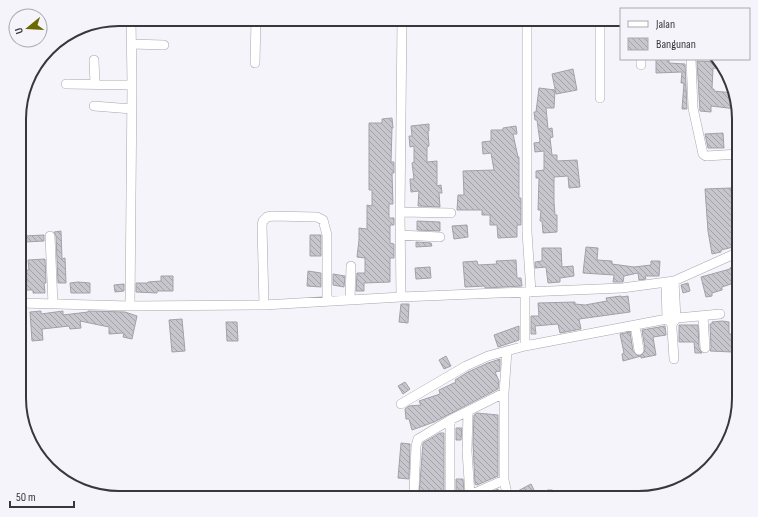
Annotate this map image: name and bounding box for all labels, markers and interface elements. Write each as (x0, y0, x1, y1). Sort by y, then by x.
north arrow (8, 8, 48, 48)
legend (620, 8, 750, 60)
text: Jalan (655, 17, 675, 32)
text: U (12, 26, 26, 36)
text: Bangunan (656, 37, 696, 52)
scale bar (10, 483, 74, 509)
text: 50 m (16, 490, 36, 505)

